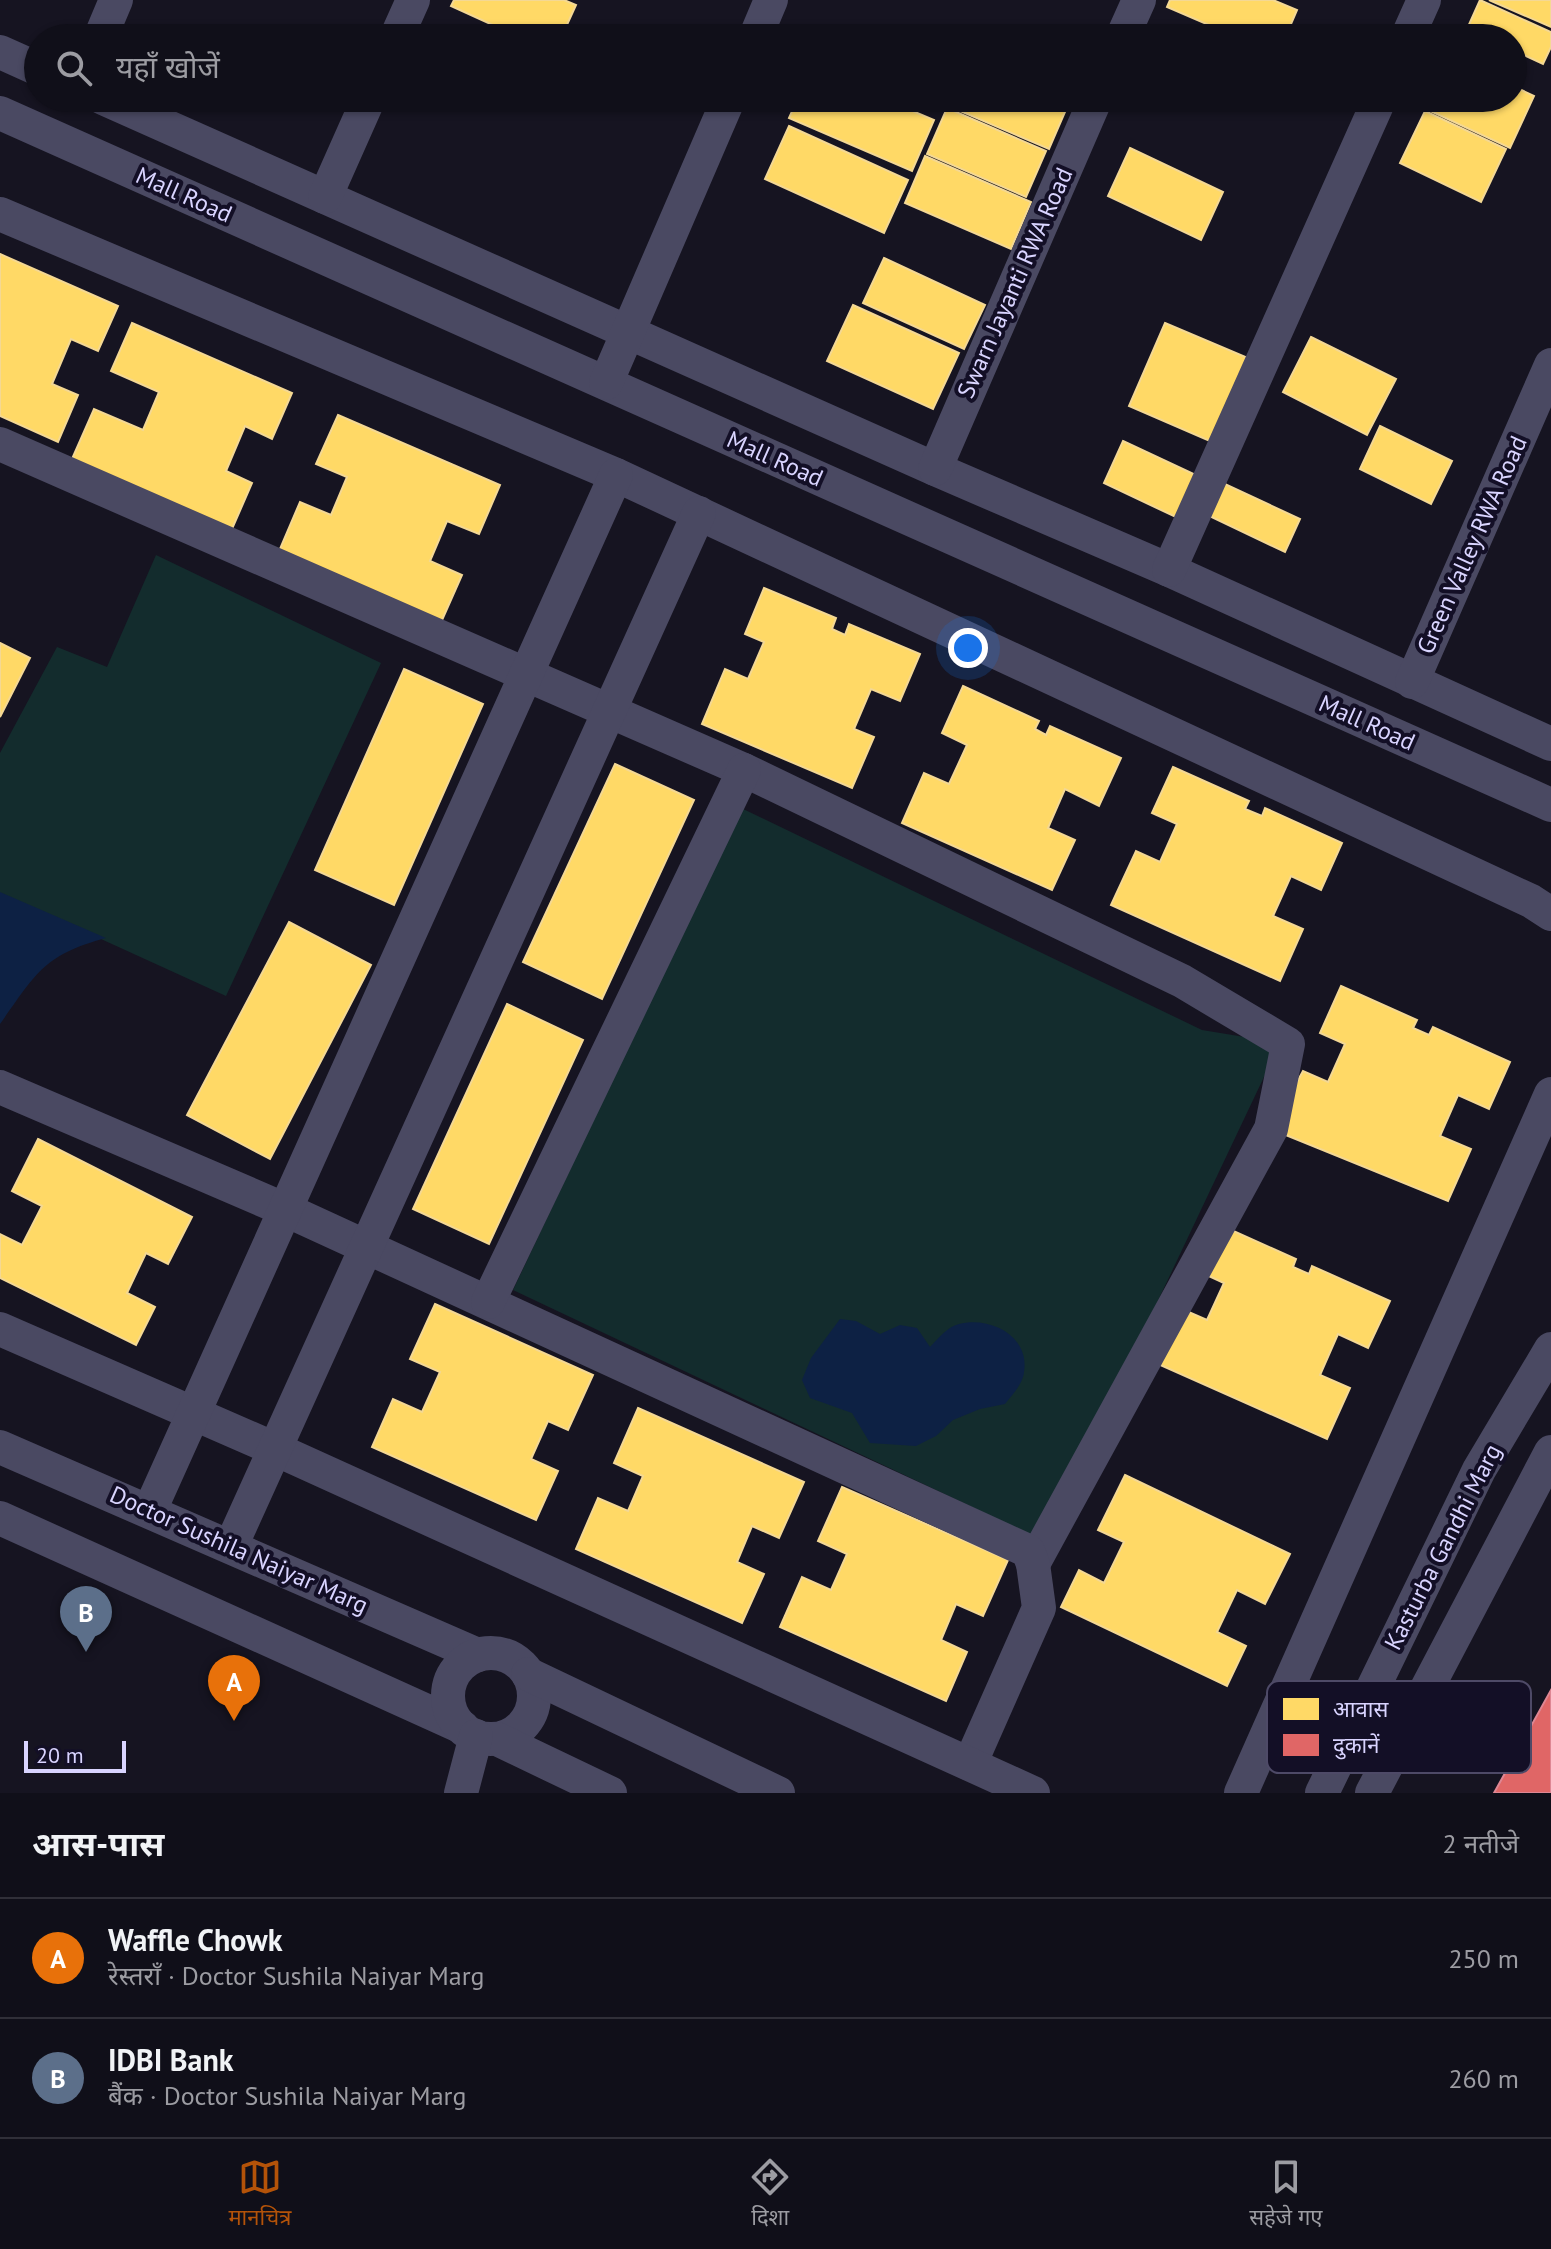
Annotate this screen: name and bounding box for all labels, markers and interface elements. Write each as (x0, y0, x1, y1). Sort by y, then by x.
search box (24, 24, 1527, 112)
icon: search (52, 46, 96, 90)
text: यहाँ खोजें (116, 47, 220, 86)
street label: Mall Road (131, 160, 237, 229)
street label: Swarn Jayanti RWA Road (950, 163, 1079, 403)
street label: Mall Road (722, 424, 828, 493)
street label: Green Valley RWA Road (1410, 431, 1534, 659)
your location (948, 628, 988, 668)
street label: Mall Road (1314, 688, 1420, 757)
street label: Kasturba Gandhi Marg (1377, 1439, 1508, 1655)
street label: Doctor Sushila Naiyar Marg (105, 1479, 373, 1621)
pin: B (60, 1586, 112, 1652)
pin: A (208, 1655, 260, 1721)
legend (1267, 1681, 1531, 1773)
text: आवास (1333, 1695, 1389, 1723)
text: दुकानें (1333, 1731, 1380, 1760)
scale bar (24, 1737, 126, 1773)
text: 20 m (36, 1741, 84, 1769)
text: आस-पास (32, 1821, 164, 1865)
text: 2 नतीजे (1443, 1827, 1519, 1860)
text: Waffle Chowk (108, 1920, 282, 1959)
text: A (50, 1942, 66, 1975)
text: 250 m (1448, 1942, 1519, 1975)
text: रेस्तराँ · Doctor Sushila Naiyar Marg (108, 1959, 484, 1992)
text: IDBI Bank (108, 2040, 234, 2079)
text: B (50, 2062, 66, 2095)
text: 260 m (1448, 2062, 1519, 2095)
text: बैंक · Doctor Sushila Naiyar Marg (108, 2079, 466, 2112)
tab: मानचित्र (228, 2155, 291, 2234)
tab: दिशा (748, 2155, 792, 2234)
tab: सहेजे गए (1249, 2155, 1323, 2234)

